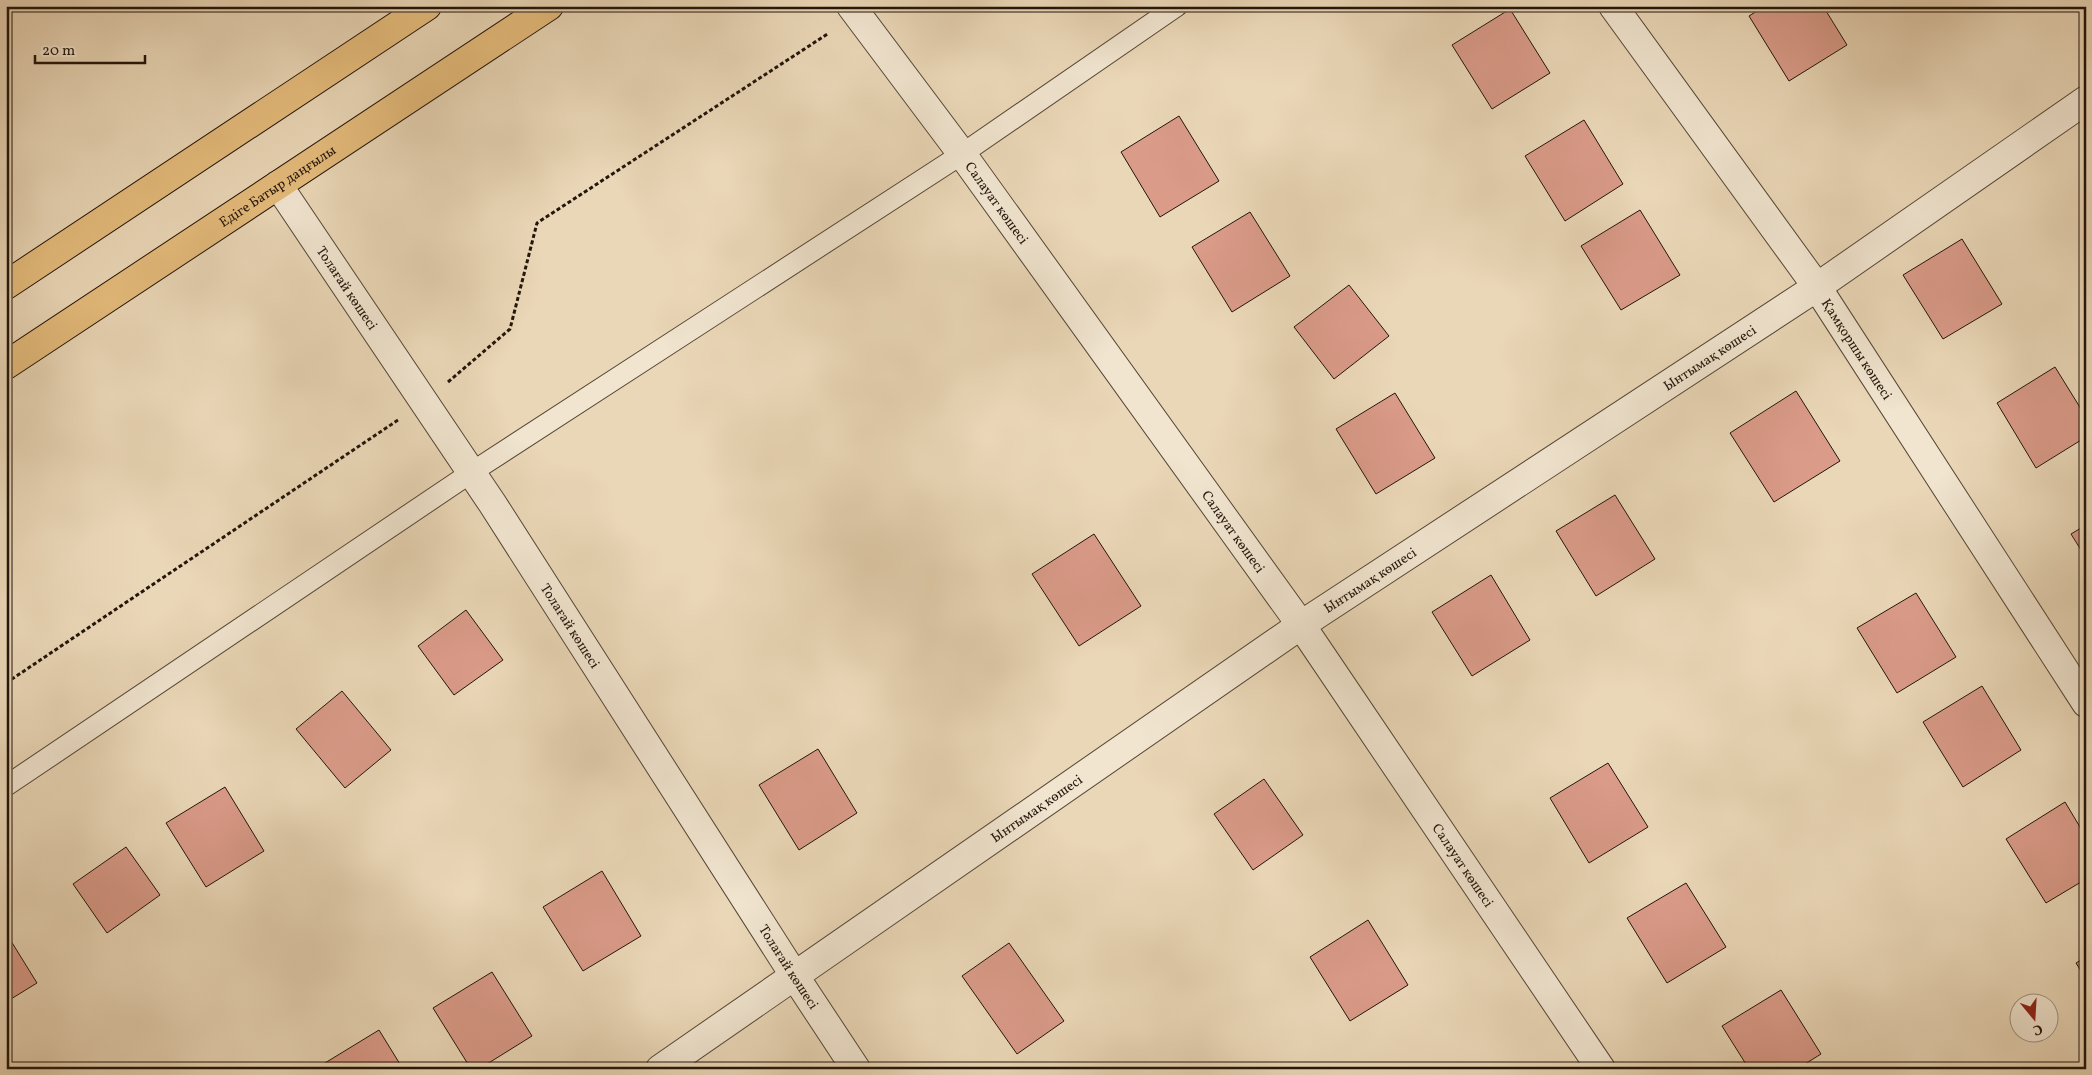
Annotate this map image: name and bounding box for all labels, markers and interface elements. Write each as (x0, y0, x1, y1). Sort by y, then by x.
scale bar (35, 32, 145, 64)
text: 20 m (42, 41, 75, 62)
street label: Едіге Батыр даңғылы (216, 141, 340, 233)
street label: Салауат көшесі (960, 159, 1032, 249)
street label: Толағай көшесі (311, 243, 381, 334)
street label: Қамқоршы көшесі (1816, 295, 1896, 404)
street label: Ынтымақ көшесі (1660, 321, 1760, 396)
street label: Салауат көшесі (1196, 487, 1269, 577)
street label: Ынтымақ көшесі (1320, 544, 1421, 619)
street label: Толағай көшесі (535, 580, 603, 673)
street label: Ынтымақ көшесі (988, 771, 1087, 848)
street label: Салауат көшесі (1427, 820, 1497, 912)
street label: Толағай көшесі (753, 922, 822, 1014)
north arrow (2010, 992, 2060, 1042)
text: С (2030, 1019, 2045, 1039)

